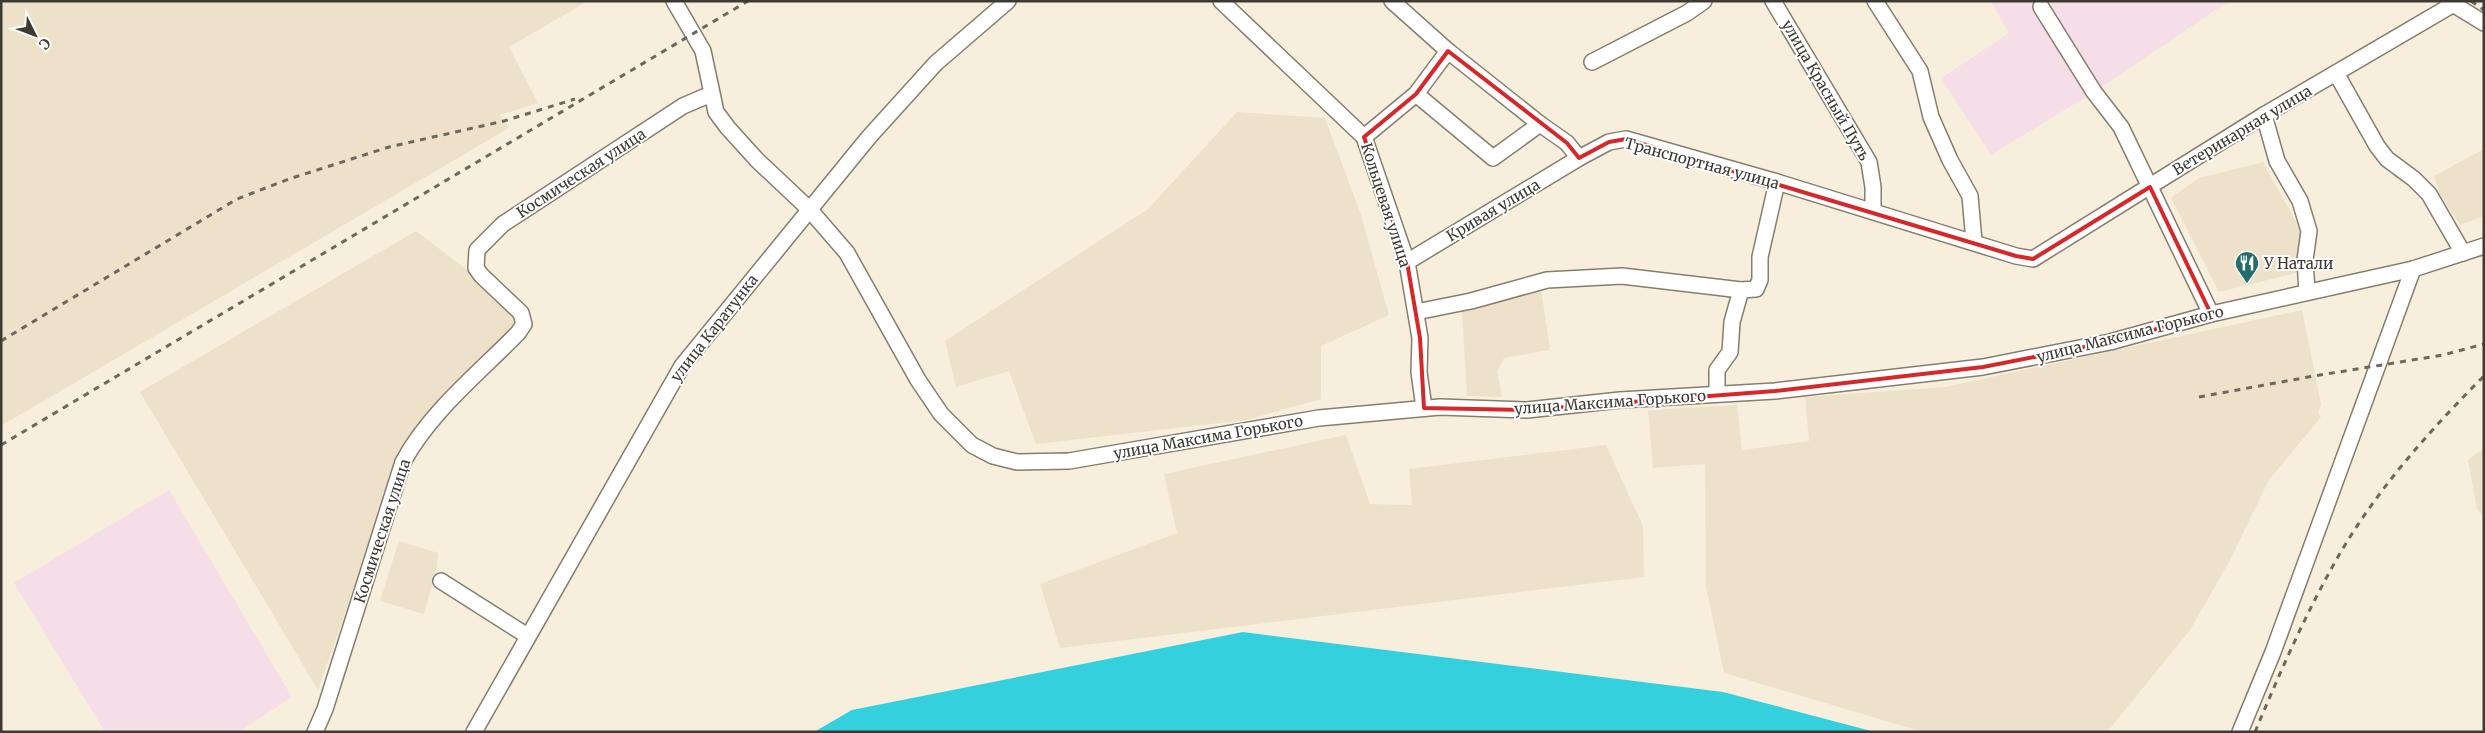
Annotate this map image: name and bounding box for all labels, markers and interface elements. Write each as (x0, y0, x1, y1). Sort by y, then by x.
north arrow (10, 10, 60, 60)
street label: улица Красный Путь (1778, 16, 1874, 164)
text: С (35, 34, 54, 53)
street label: Ветеринарная улица (2169, 81, 2315, 179)
street label: Космическая улица (513, 124, 649, 222)
street label: Транспортная улица (1623, 133, 1781, 193)
street label: Кольцевая улица (1357, 140, 1415, 270)
street label: Кривая улица (1443, 175, 1543, 245)
restaurant icon: У Натали (2234, 250, 2260, 284)
place label: У Натали (2263, 254, 2333, 273)
street label: улица Каратунка (666, 271, 762, 385)
street label: улица Максима Горького (2035, 301, 2226, 366)
street label: улица Максима Горького (1514, 386, 1707, 418)
street label: улица Максима Горького (1112, 411, 1304, 463)
street label: Космическая улица (350, 457, 414, 605)

